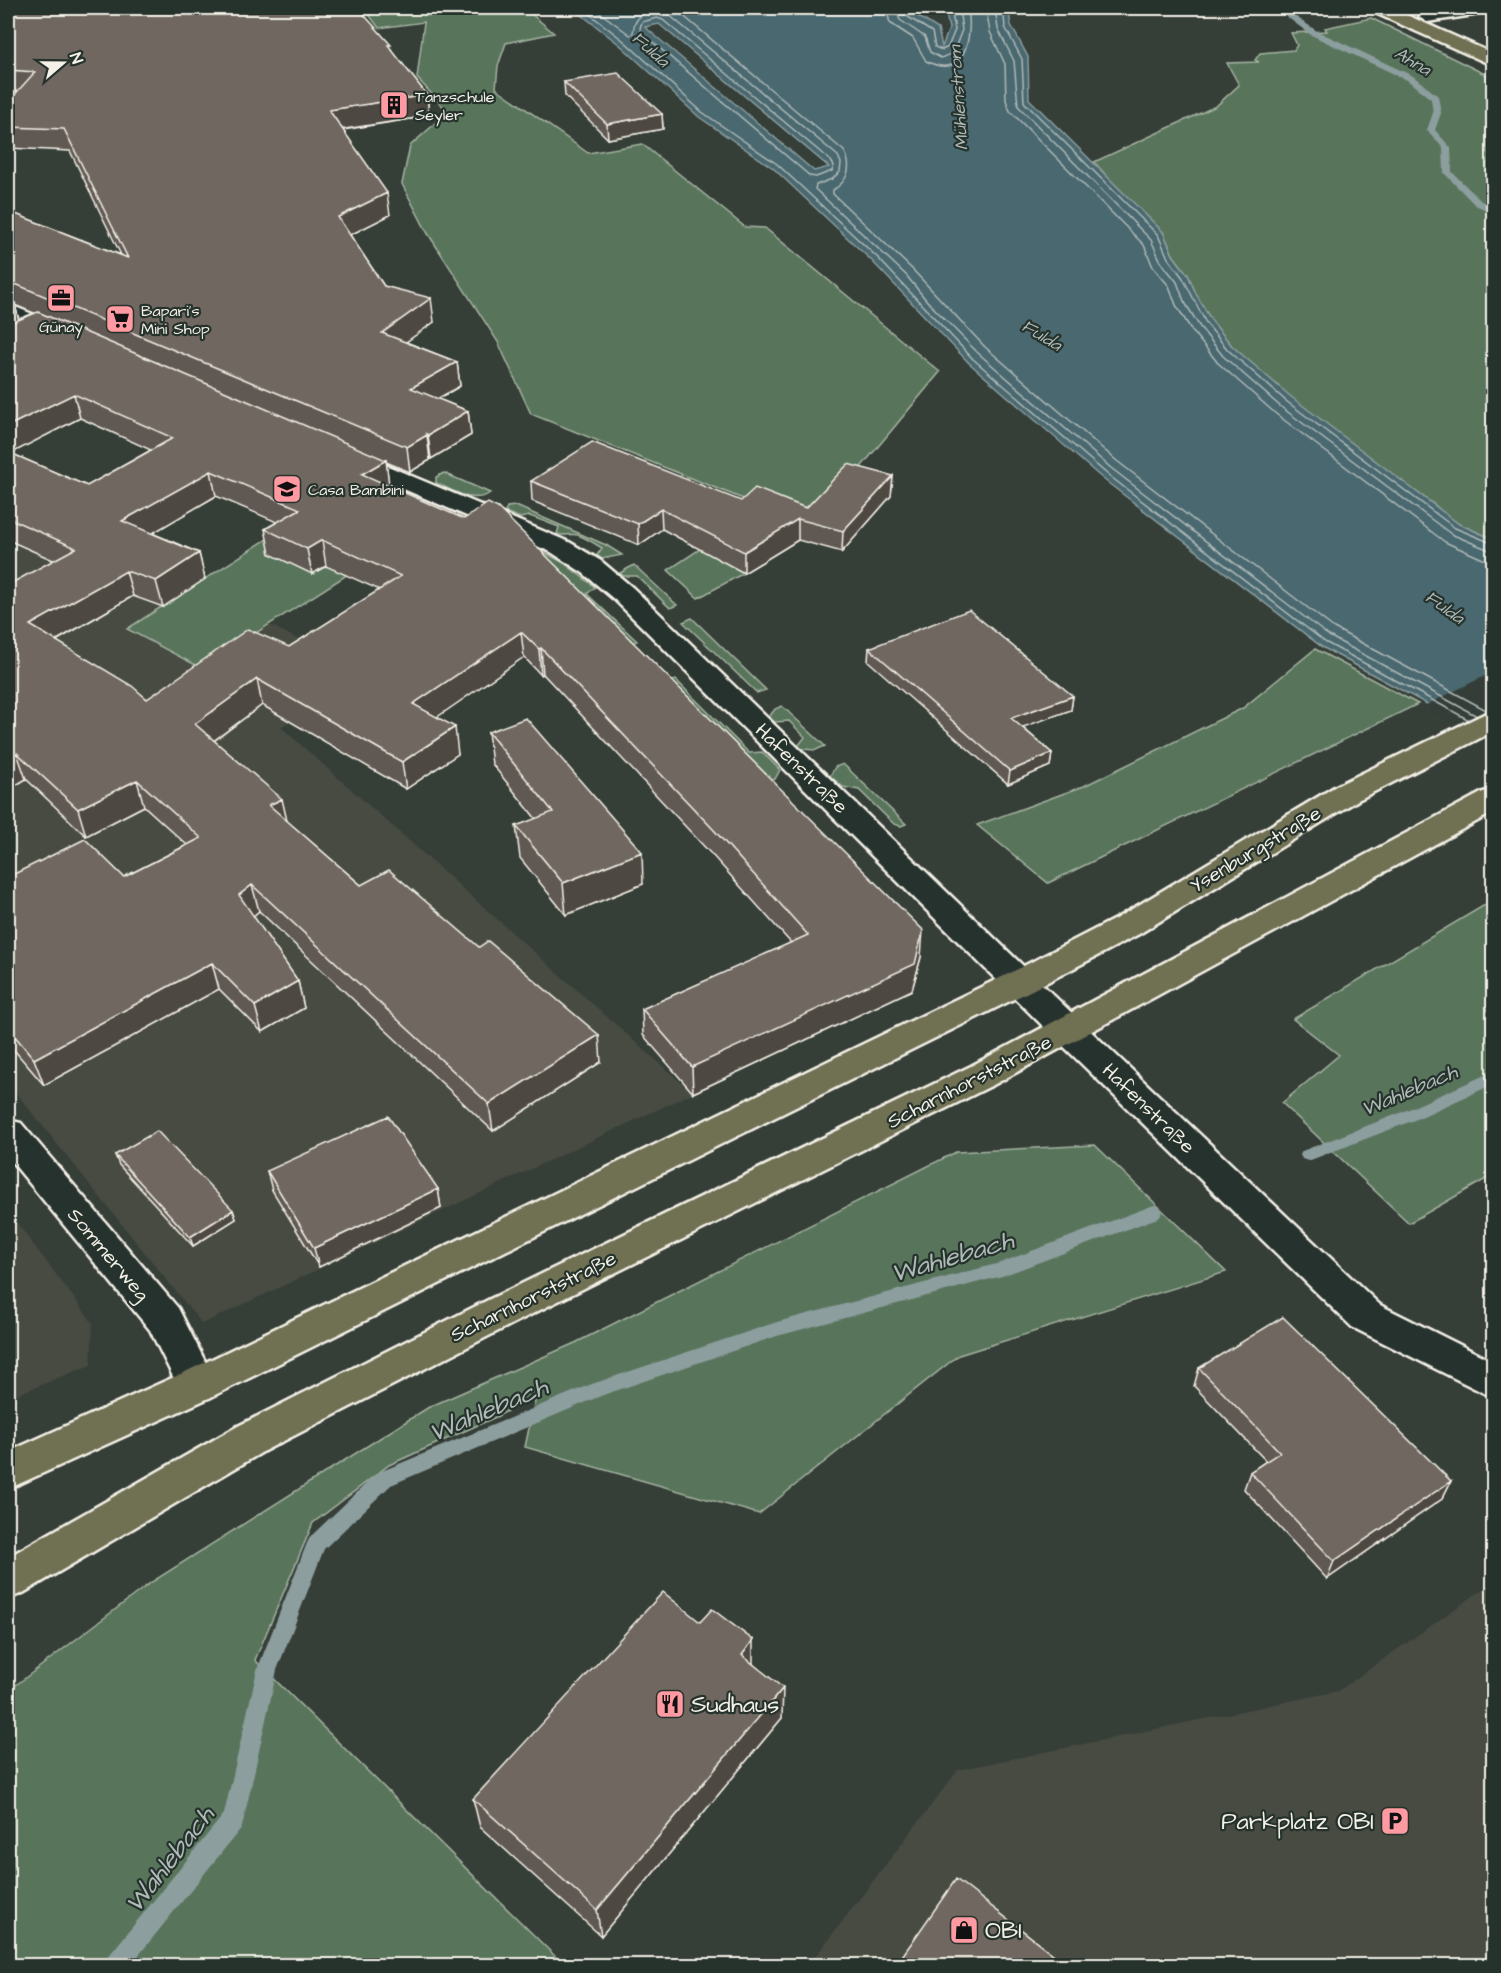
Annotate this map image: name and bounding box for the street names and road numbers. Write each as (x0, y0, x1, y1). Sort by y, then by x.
street label: Hafenstraße (749, 717, 854, 820)
street label: Ysenburgstraße (1185, 799, 1327, 901)
street label: Scharnhorststraße (882, 1028, 1057, 1136)
street label: Hafenstraße (1096, 1057, 1201, 1160)
street label: Sommerweg (60, 1202, 156, 1308)
street label: Scharnhorststraße (446, 1244, 621, 1349)

